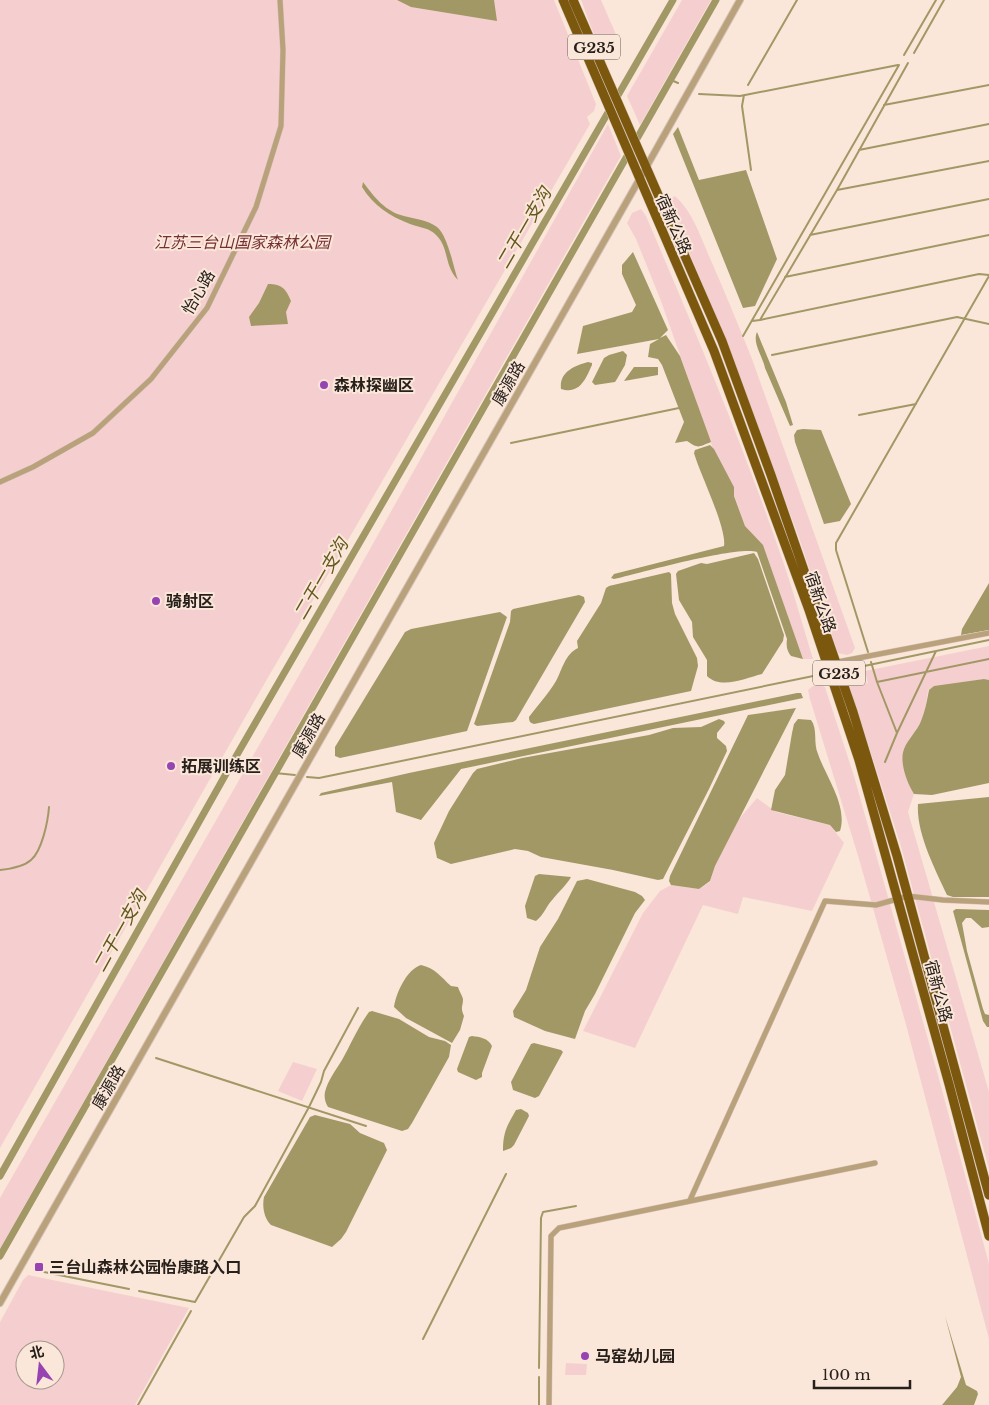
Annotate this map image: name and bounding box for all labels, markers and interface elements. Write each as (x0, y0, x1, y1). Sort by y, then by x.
road number: G235 (568, 34, 620, 60)
water label: 二干一支沟 (492, 182, 557, 272)
street label: 宿新公路 (652, 191, 696, 257)
park label: 江苏三台山国家森林公园 (154, 232, 332, 252)
street label: 怡心路 (177, 266, 219, 318)
street label: 康源路 (487, 357, 529, 409)
place label: 森林探幽区 (334, 375, 414, 395)
marker: 森林探幽区 (318, 379, 330, 391)
water label: 二干一支沟 (289, 533, 354, 623)
street label: 宿新公路 (801, 568, 841, 636)
place label: 骑射区 (166, 591, 214, 611)
marker: 骑射区 (150, 595, 162, 607)
road number: G235 (813, 660, 865, 686)
street label: 康源路 (287, 709, 329, 761)
place label: 拓展训练区 (181, 756, 261, 776)
marker: 拓展训练区 (165, 760, 177, 772)
water label: 二干一支沟 (89, 885, 152, 976)
street label: 宿新公路 (921, 957, 957, 1025)
street label: 康源路 (87, 1061, 129, 1113)
place label: 三台山森林公园怡康路入口 (49, 1257, 241, 1277)
marker: 三台山森林公园怡康路入口 (33, 1261, 45, 1273)
north arrow (15, 1340, 65, 1390)
text: 北 (28, 1342, 46, 1363)
place label: 马窑幼儿园 (595, 1346, 675, 1366)
marker: 马窑幼儿园 (579, 1350, 591, 1362)
scale bar (814, 1358, 910, 1390)
text: 100 m (822, 1365, 871, 1384)

